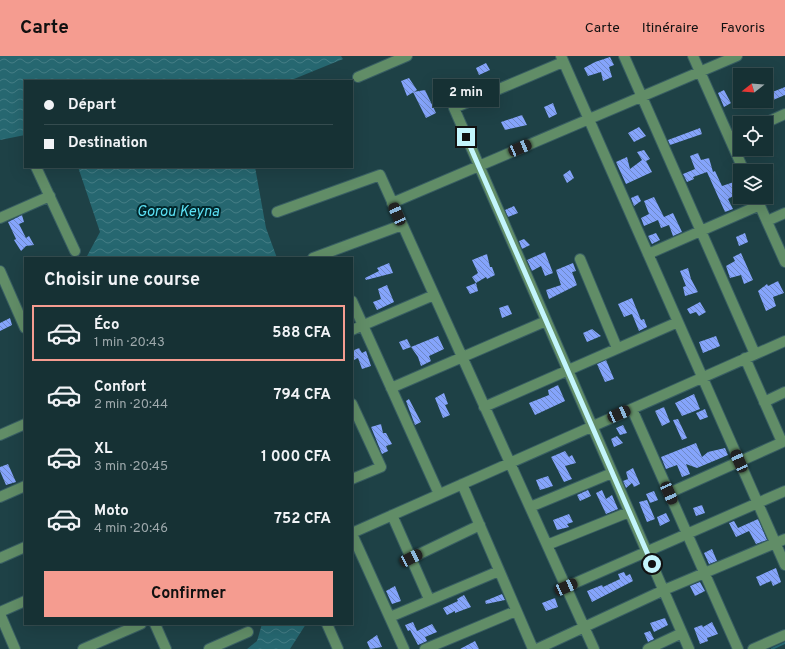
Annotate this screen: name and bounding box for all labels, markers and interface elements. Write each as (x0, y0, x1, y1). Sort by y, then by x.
text: Carte (20, 16, 69, 40)
text: Carte (585, 20, 620, 37)
text: Itinéraire (642, 20, 699, 37)
text: Favoris (721, 20, 765, 37)
north arrow (733, 68, 773, 108)
map controls (733, 68, 773, 204)
callout: 2 min (433, 79, 499, 107)
text: 2 min (449, 85, 483, 101)
text: Départ (68, 96, 116, 115)
button: locate (733, 116, 773, 156)
route end (457, 128, 475, 146)
text: Destination (68, 134, 148, 153)
car (507, 138, 533, 158)
button: layers (733, 164, 773, 204)
car (387, 201, 407, 227)
water label: Gorou Keyna (137, 203, 220, 222)
text: Choisir une course (44, 269, 200, 292)
icon: car (46, 315, 82, 351)
text: Éco (94, 316, 119, 335)
text: 588 CFA (272, 324, 331, 343)
text: 1 min · 20:43 (94, 335, 165, 351)
icon: car (46, 377, 82, 413)
text: Confort (94, 378, 146, 397)
text: 794 CFA (273, 386, 331, 405)
text: 2 min · 20:44 (94, 397, 168, 413)
car (606, 404, 632, 424)
icon: car (46, 439, 82, 475)
text: XL (94, 440, 112, 459)
text: 1 000 CFA (261, 448, 331, 467)
car (729, 448, 749, 474)
text: 3 min · 20:45 (94, 459, 168, 475)
car (659, 480, 679, 506)
icon: car (46, 501, 82, 537)
text: Moto (94, 502, 129, 521)
text: 752 CFA (274, 510, 331, 529)
text: 4 min · 20:46 (94, 521, 168, 537)
car (398, 547, 424, 569)
route start (643, 555, 661, 573)
button: Confirmer (44, 571, 333, 617)
car (553, 577, 579, 597)

